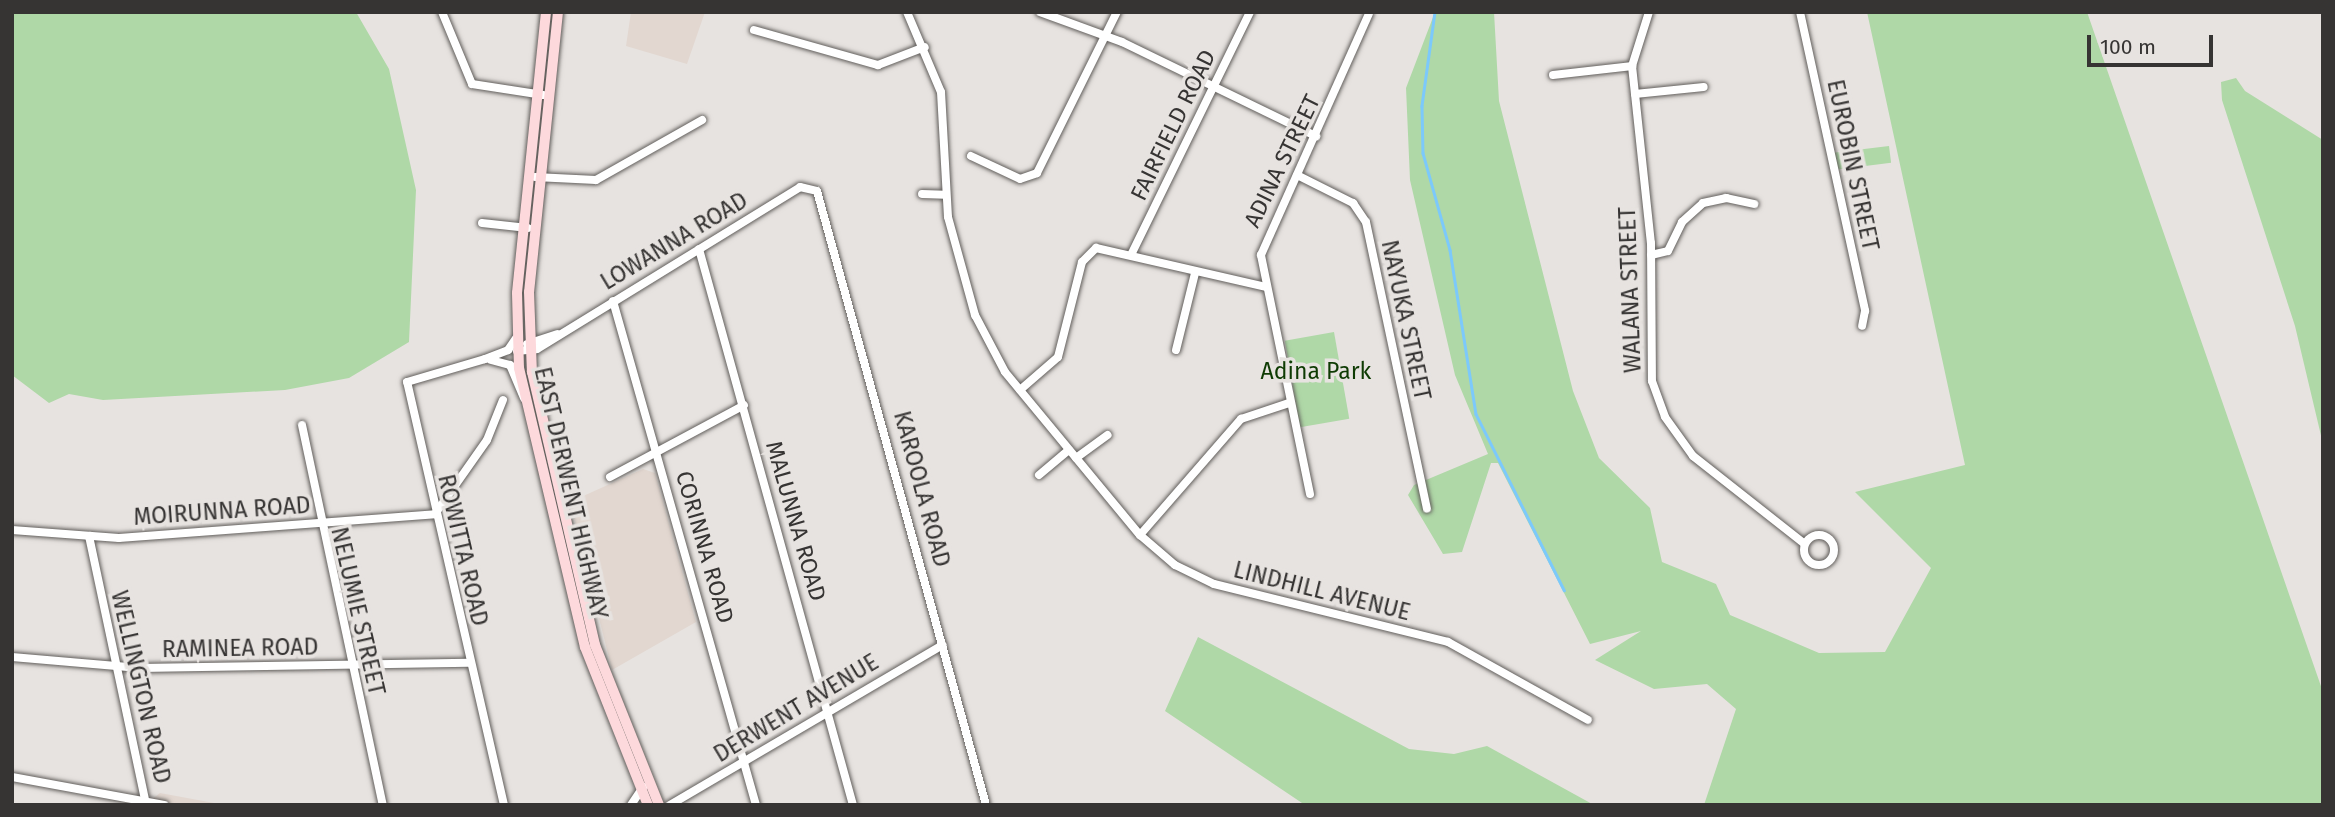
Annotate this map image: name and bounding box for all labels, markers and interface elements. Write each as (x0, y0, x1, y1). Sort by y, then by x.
scale bar (2090, 21, 2216, 65)
text: 100 m (2100, 34, 2156, 60)
street label: FAIRFIELD ROAD (1125, 45, 1221, 205)
street label: EUROBIN STREET (1821, 77, 1885, 253)
street label: ADINA STREET (1238, 90, 1326, 232)
street label: LOWANNA ROAD (595, 186, 753, 296)
street label: WALANA STREET (1613, 207, 1647, 373)
street label: NAYUKA STREET (1376, 238, 1436, 402)
park label: Adina Park (1261, 357, 1371, 385)
street label: EAST DERWENT HIGHWAY (529, 364, 613, 622)
street label: KAROOLA ROAD (888, 408, 956, 570)
street label: MALUNNA ROAD (760, 438, 832, 604)
street label: CORINNA ROAD (670, 468, 740, 626)
street label: ROWITTA ROAD (432, 472, 494, 628)
street label: MOIRUNNA ROAD (133, 491, 311, 531)
street label: NELUMIE STREET (325, 524, 391, 698)
street label: LINDHILL AVENUE (1231, 556, 1413, 626)
street label: WELLINGTON ROAD (105, 588, 177, 786)
street label: RAMINEA ROAD (162, 633, 318, 663)
street label: DERWENT AVENUE (709, 648, 883, 768)

